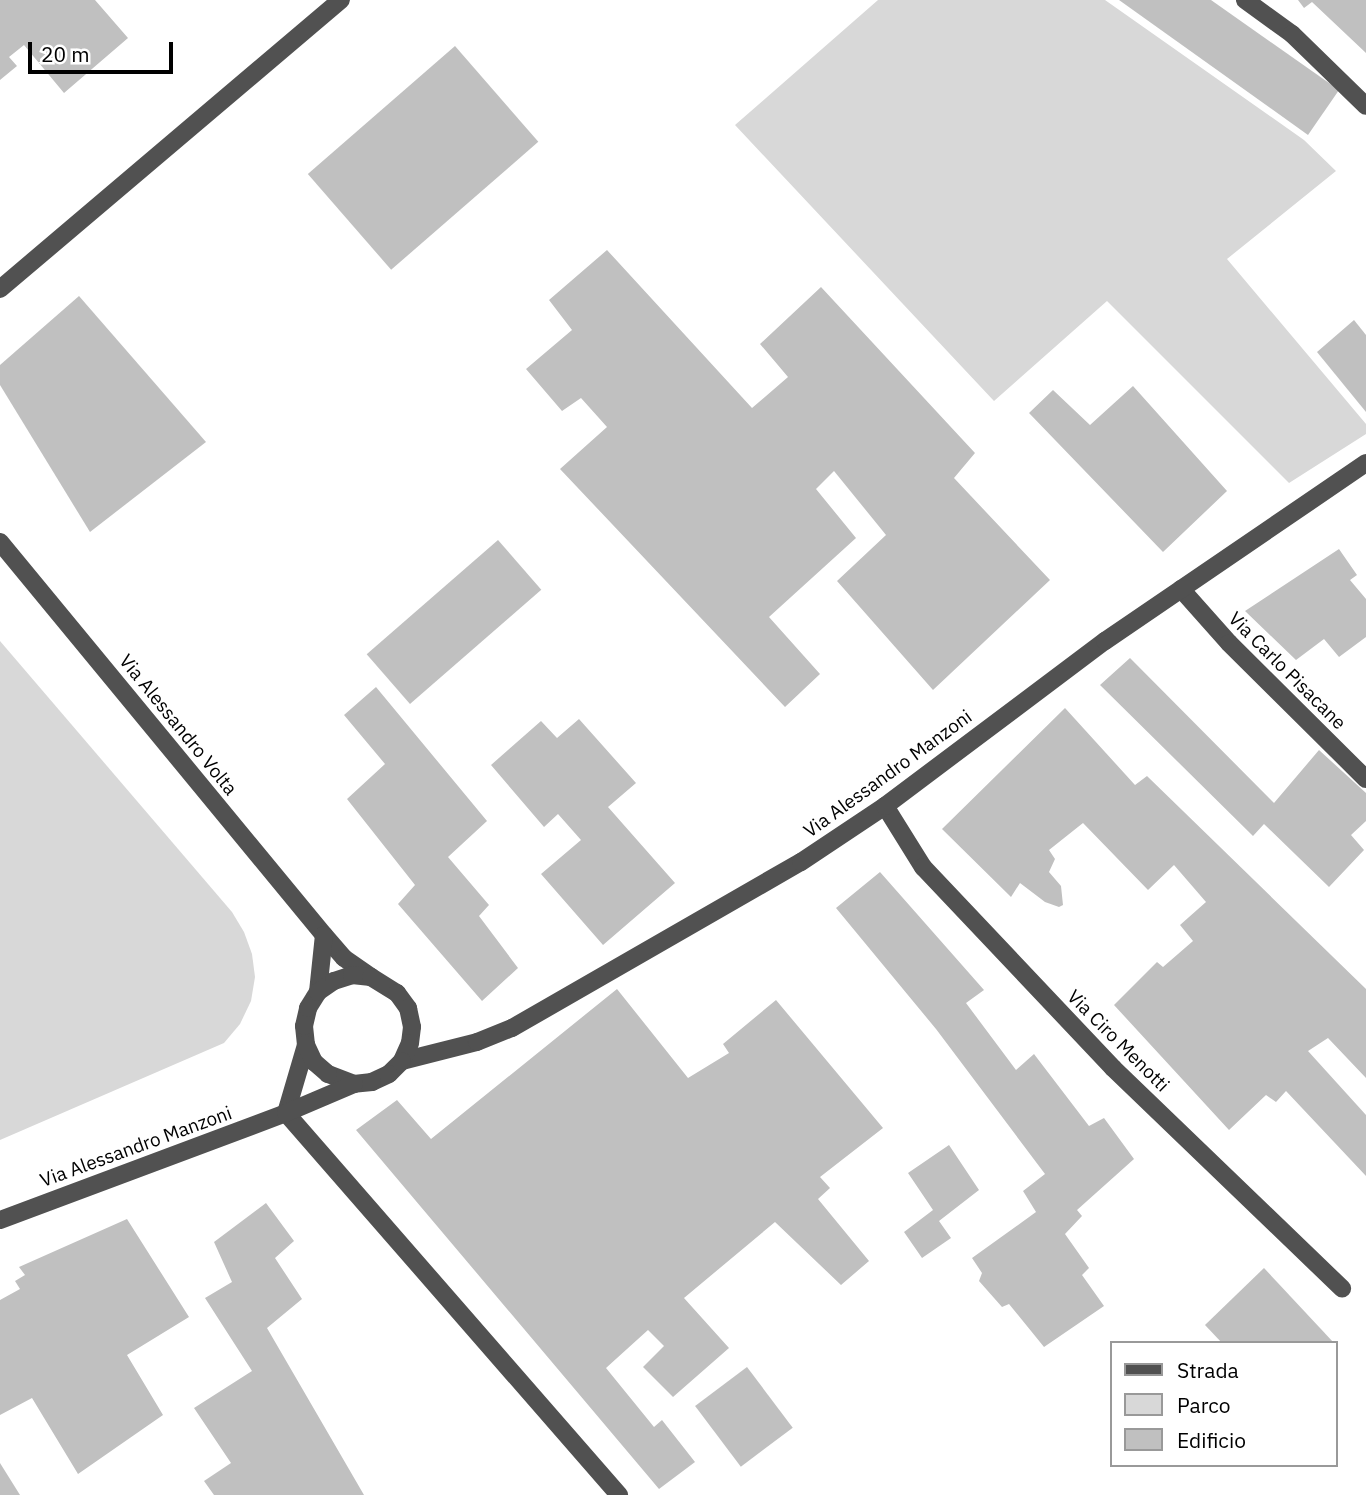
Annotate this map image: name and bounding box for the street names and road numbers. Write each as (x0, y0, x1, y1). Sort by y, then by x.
street label: Via Carlo Pisacane (1224, 608, 1350, 734)
street label: Via Alessandro Volta (114, 650, 242, 800)
street label: Via Alessandro Manzoni (799, 705, 977, 843)
street label: Via Ciro Menotti (1062, 985, 1174, 1097)
street label: Via Alessandro Manzoni (37, 1102, 235, 1192)

